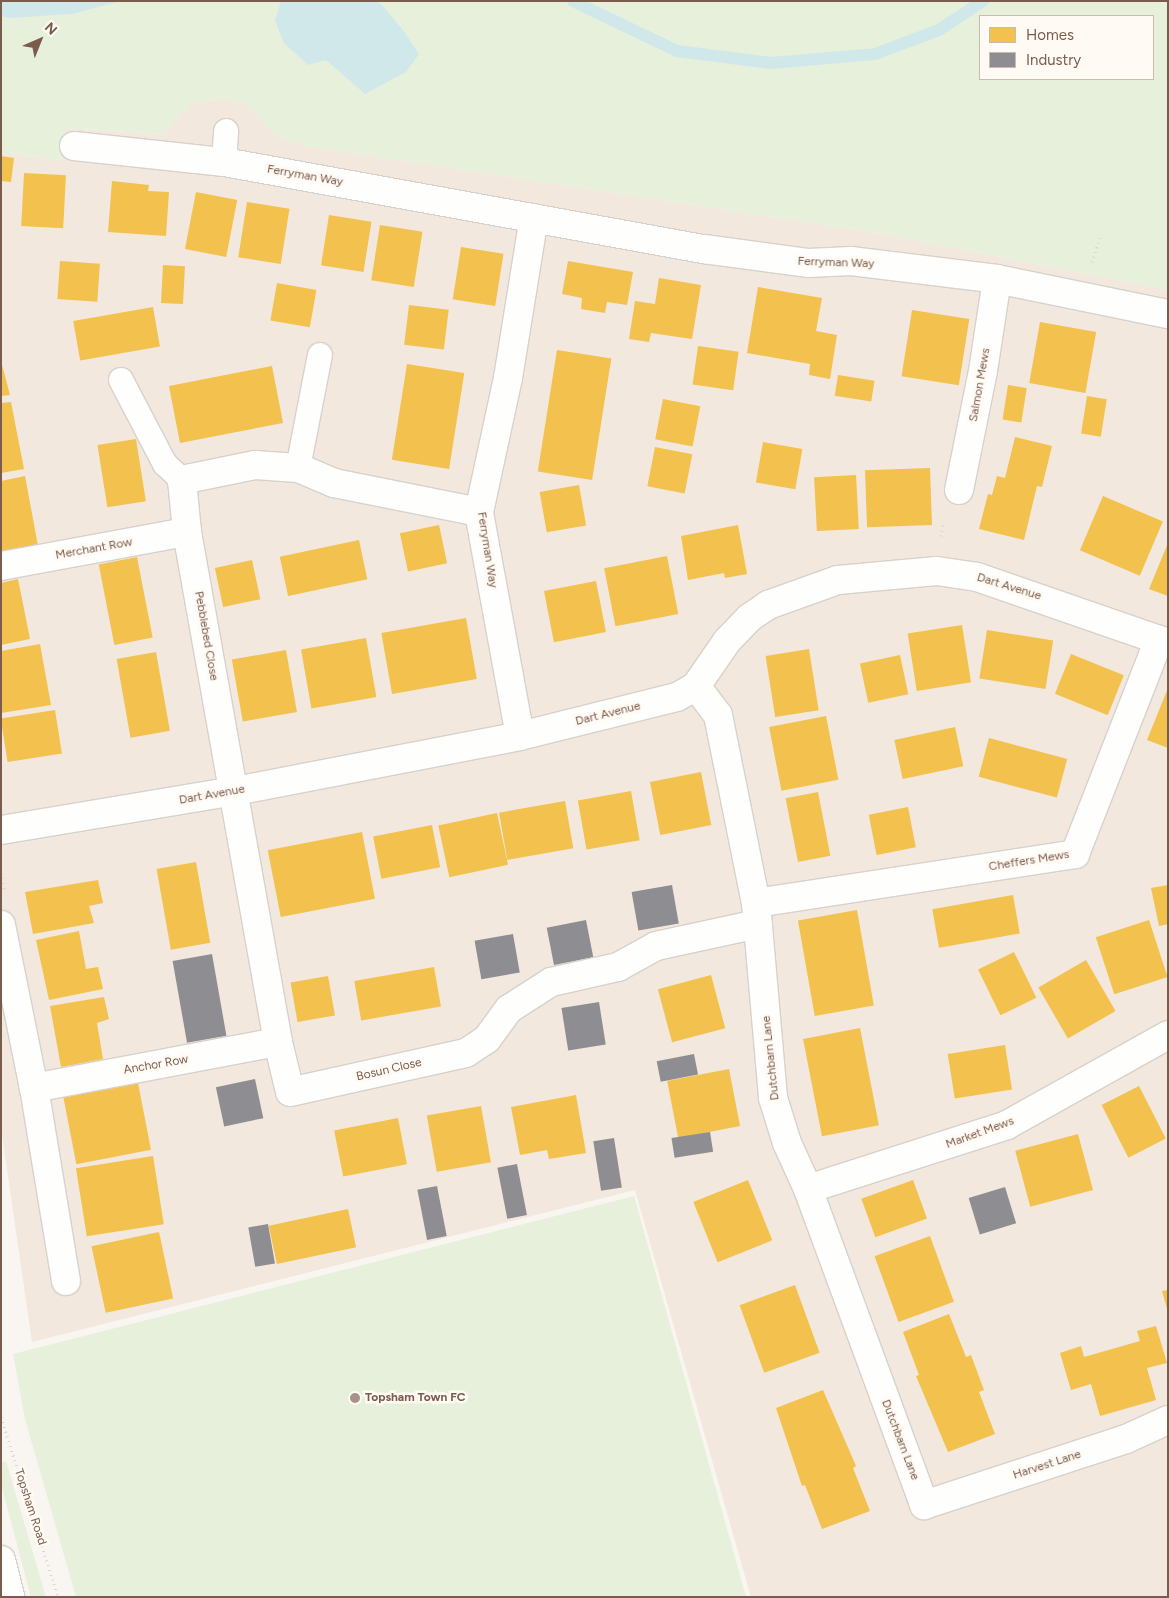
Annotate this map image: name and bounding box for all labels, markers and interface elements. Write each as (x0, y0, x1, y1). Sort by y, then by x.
north arrow (15, 15, 65, 65)
legend (979, 15, 1154, 80)
text: N (41, 19, 61, 39)
text: Homes (1026, 26, 1074, 44)
text: Industry (1026, 51, 1081, 69)
street label: Ferryman Way (266, 162, 344, 190)
street label: Ferryman Way (797, 254, 875, 272)
street label: Salmon Mews (966, 347, 994, 423)
street label: Ferryman Way (474, 511, 500, 589)
street label: Merchant Row (54, 535, 134, 563)
street label: Dart Avenue (975, 570, 1043, 604)
street label: Pebblebed Close (191, 590, 221, 682)
street label: Dart Avenue (574, 699, 642, 729)
street label: Dart Avenue (178, 782, 246, 808)
street label: Cheffers Mews (988, 848, 1070, 874)
street label: Dutchbarn Lane (759, 1015, 783, 1101)
street label: Anchor Row (122, 1052, 190, 1078)
street label: Bosun Close (355, 1055, 423, 1085)
street label: Market Mews (944, 1114, 1016, 1152)
place label: Topsham Town FC (365, 1391, 466, 1405)
marker: Topsham Town FC (349, 1392, 361, 1404)
street label: Dutchbarn Lane (878, 1398, 922, 1482)
street label: Harvest Lane (1011, 1447, 1083, 1483)
street label: Topsham Road (11, 1467, 49, 1547)

